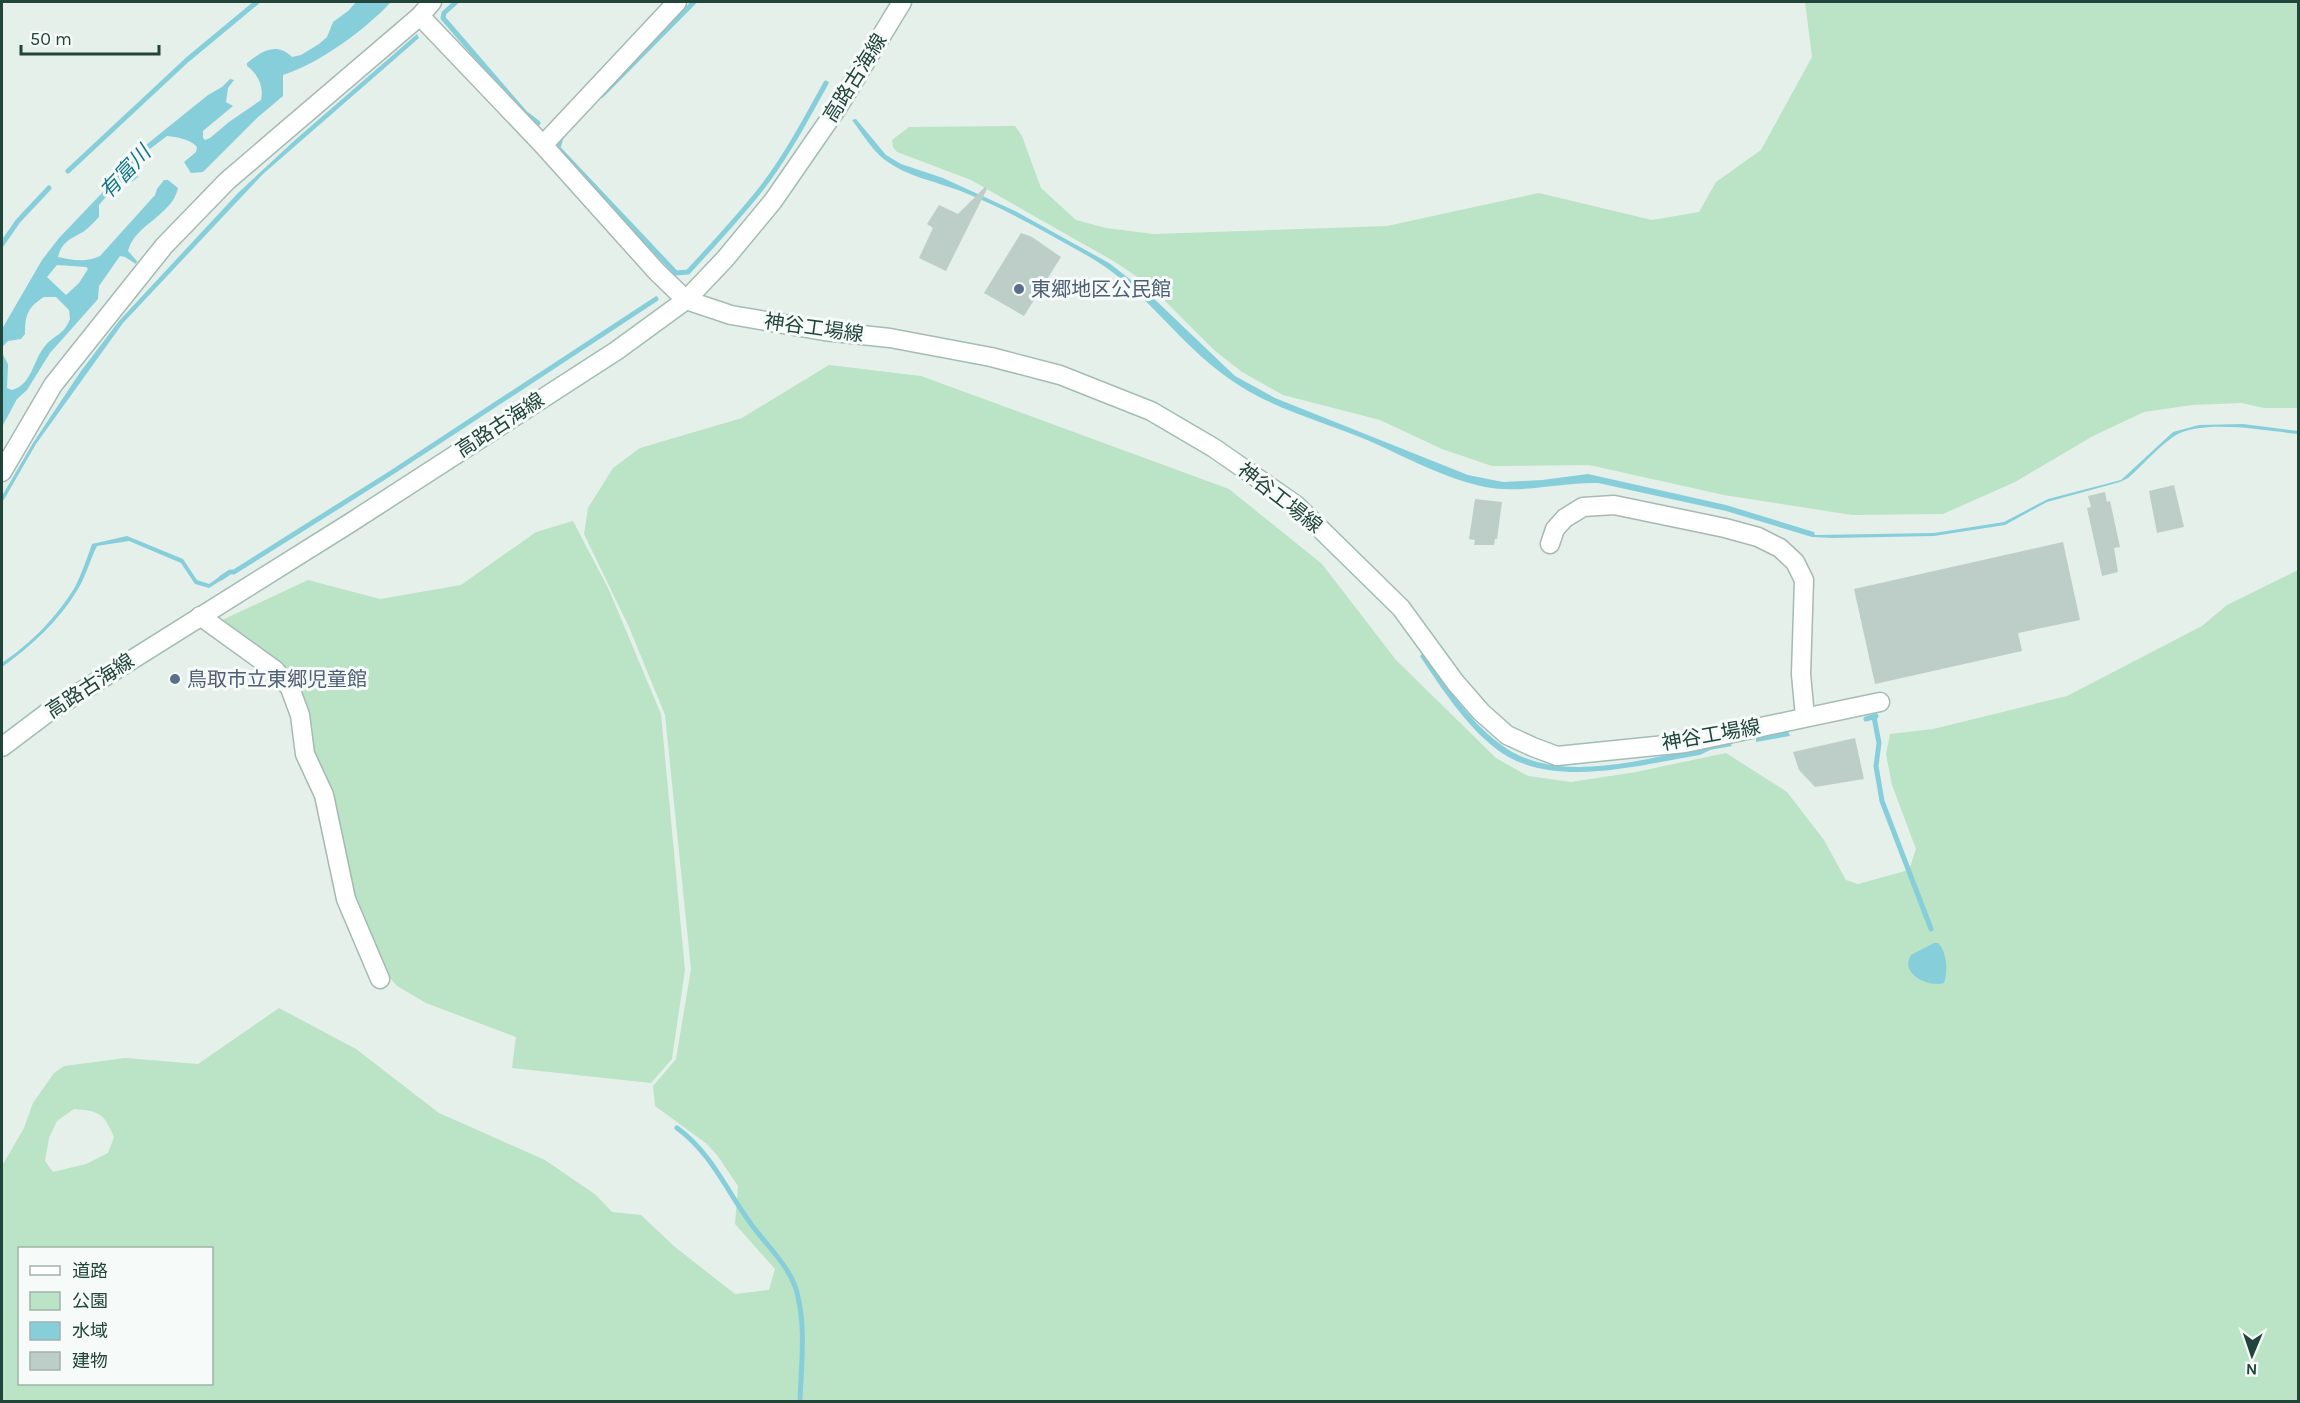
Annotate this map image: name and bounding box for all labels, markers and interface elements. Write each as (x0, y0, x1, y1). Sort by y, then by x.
scale bar (21, 18, 159, 56)
text: 50 m (30, 28, 72, 50)
street label: 高路古海線 (819, 30, 891, 126)
water label: 有富川 (95, 139, 157, 203)
place label: 東郷地区公民館 (1031, 278, 1171, 301)
marker: 東郷地区公民館 (1012, 282, 1026, 296)
street label: 神谷工場線 (763, 310, 865, 346)
street label: 高路古海線 (452, 388, 548, 462)
street label: 神谷工場線 (1234, 458, 1326, 538)
street label: 高路古海線 (42, 649, 138, 723)
place label: 鳥取市立東郷児童館 (187, 668, 367, 691)
marker: 鳥取市立東郷児童館 (168, 672, 182, 686)
street label: 神谷工場線 (1660, 715, 1762, 755)
legend (18, 1247, 213, 1385)
text: 道路 (72, 1260, 108, 1282)
text: 公園 (72, 1290, 108, 1312)
text: 水域 (72, 1320, 108, 1342)
north arrow (2222, 1325, 2282, 1385)
text: 建物 (72, 1350, 108, 1372)
text: N (2245, 1360, 2258, 1379)

